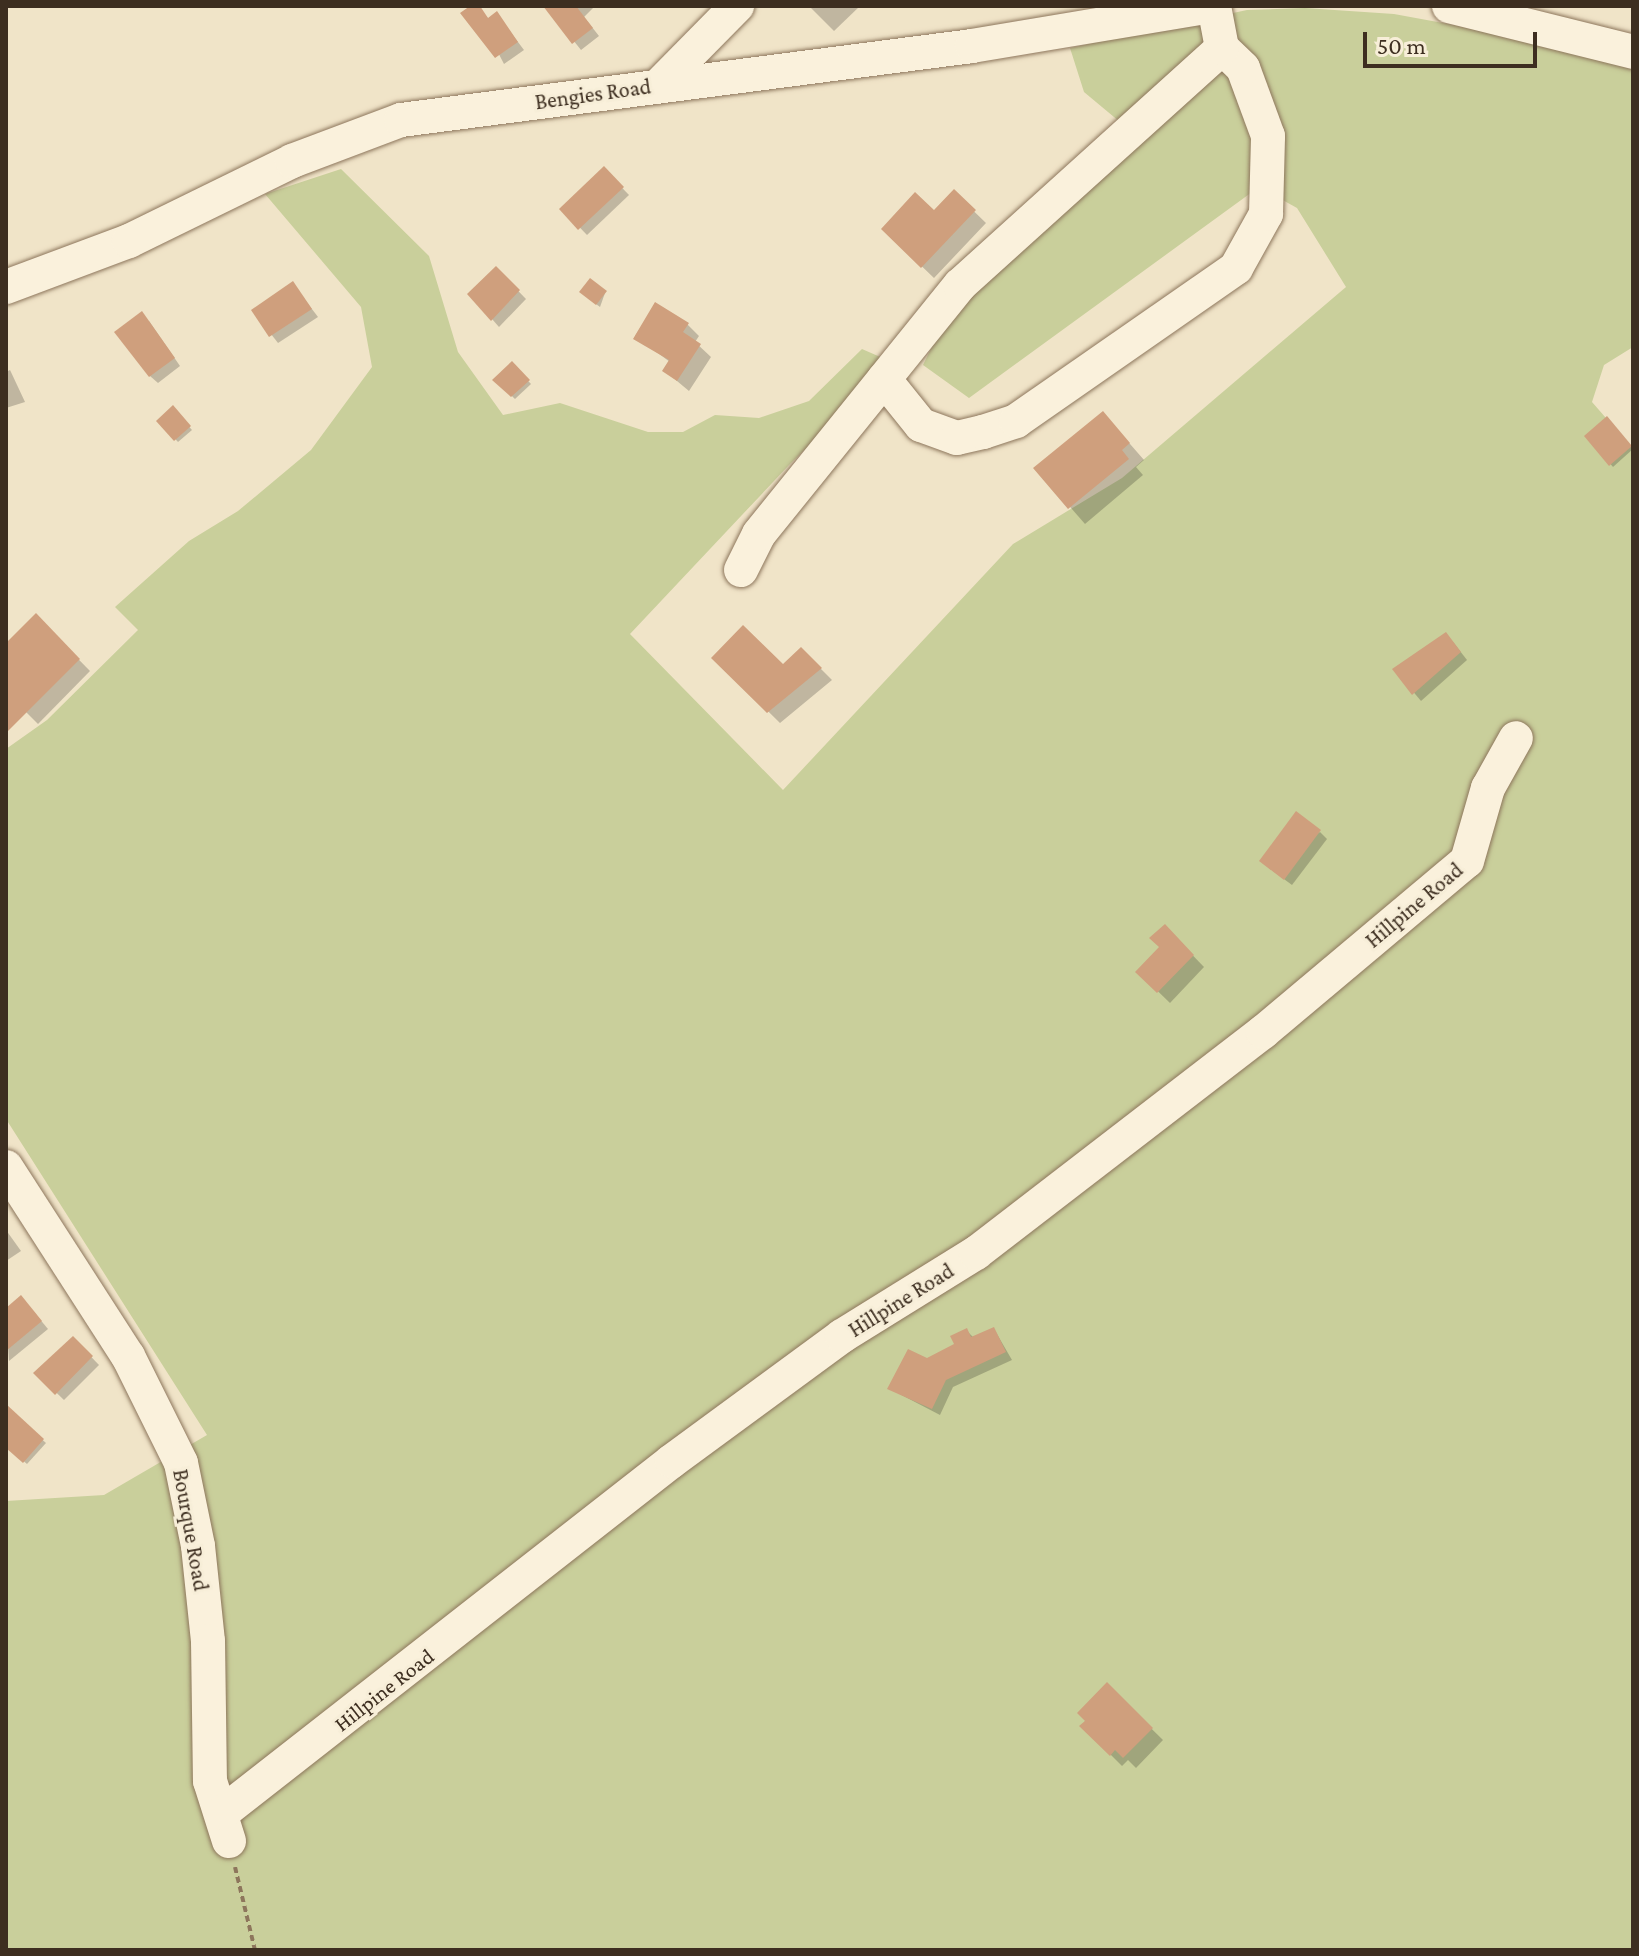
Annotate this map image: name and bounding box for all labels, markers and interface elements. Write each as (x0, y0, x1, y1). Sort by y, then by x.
scale bar (1367, 16, 1541, 66)
text: 50 m (1377, 32, 1426, 59)
street label: Bengies Road (533, 73, 653, 115)
street label: Hillpine Road (1360, 857, 1468, 953)
street label: Hillpine Road (843, 1257, 959, 1343)
street label: Bourque Road (167, 1467, 215, 1593)
street label: Hillpine Road (329, 1643, 439, 1737)

